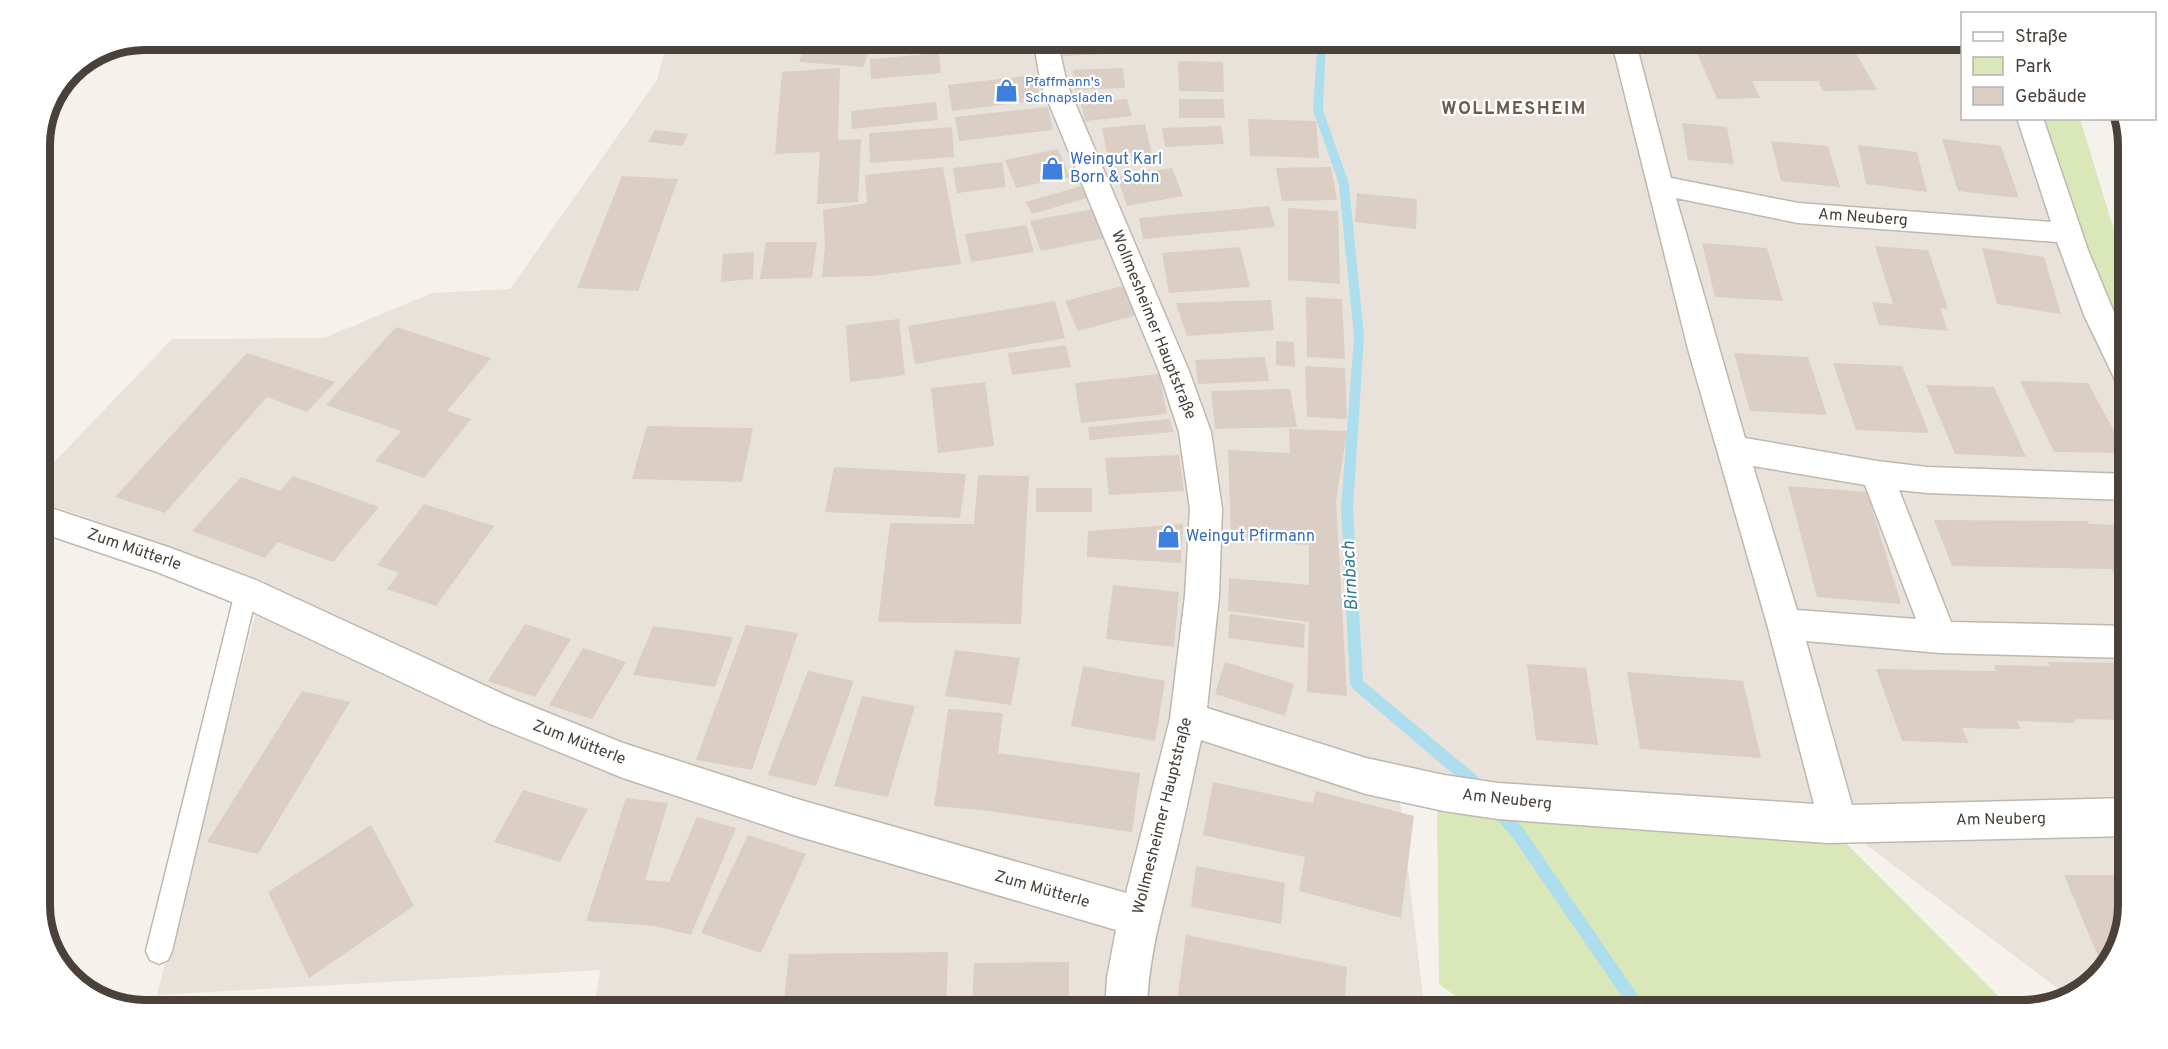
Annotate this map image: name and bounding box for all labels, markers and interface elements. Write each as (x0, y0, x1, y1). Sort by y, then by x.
legend (1961, 12, 2156, 120)
text: Straße (2015, 26, 2067, 49)
text: Park (2015, 56, 2052, 79)
place label: Pfaffmann's Schnapsladen (1025, 74, 1113, 107)
shop icon: Pfaffmann's Schnapsladen (994, 77, 1020, 103)
text: Gebäude (2015, 86, 2087, 109)
district label: WOLLMESHEIM (1441, 98, 1587, 121)
place label: Weingut Karl Born & Sohn (1070, 150, 1162, 188)
shop icon: Weingut Karl Born & Sohn (1039, 156, 1065, 182)
street label: Am Neuberg (1817, 205, 1909, 231)
street label: Wollmesheimer Hauptstraße (1106, 228, 1200, 422)
shop icon: Weingut Pfirmann (1155, 524, 1181, 550)
street label: Zum Mütterle (84, 525, 184, 575)
place label: Weingut Pfirmann (1186, 527, 1315, 547)
water label: Birnbach (1338, 540, 1364, 612)
street label: Wollmesheimer Hauptstraße (1129, 715, 1197, 917)
street label: Zum Mütterle (530, 716, 628, 770)
street label: Am Neuberg (1461, 785, 1553, 815)
street label: Am Neuberg (1956, 809, 2046, 831)
street label: Zum Mütterle (992, 867, 1092, 913)

